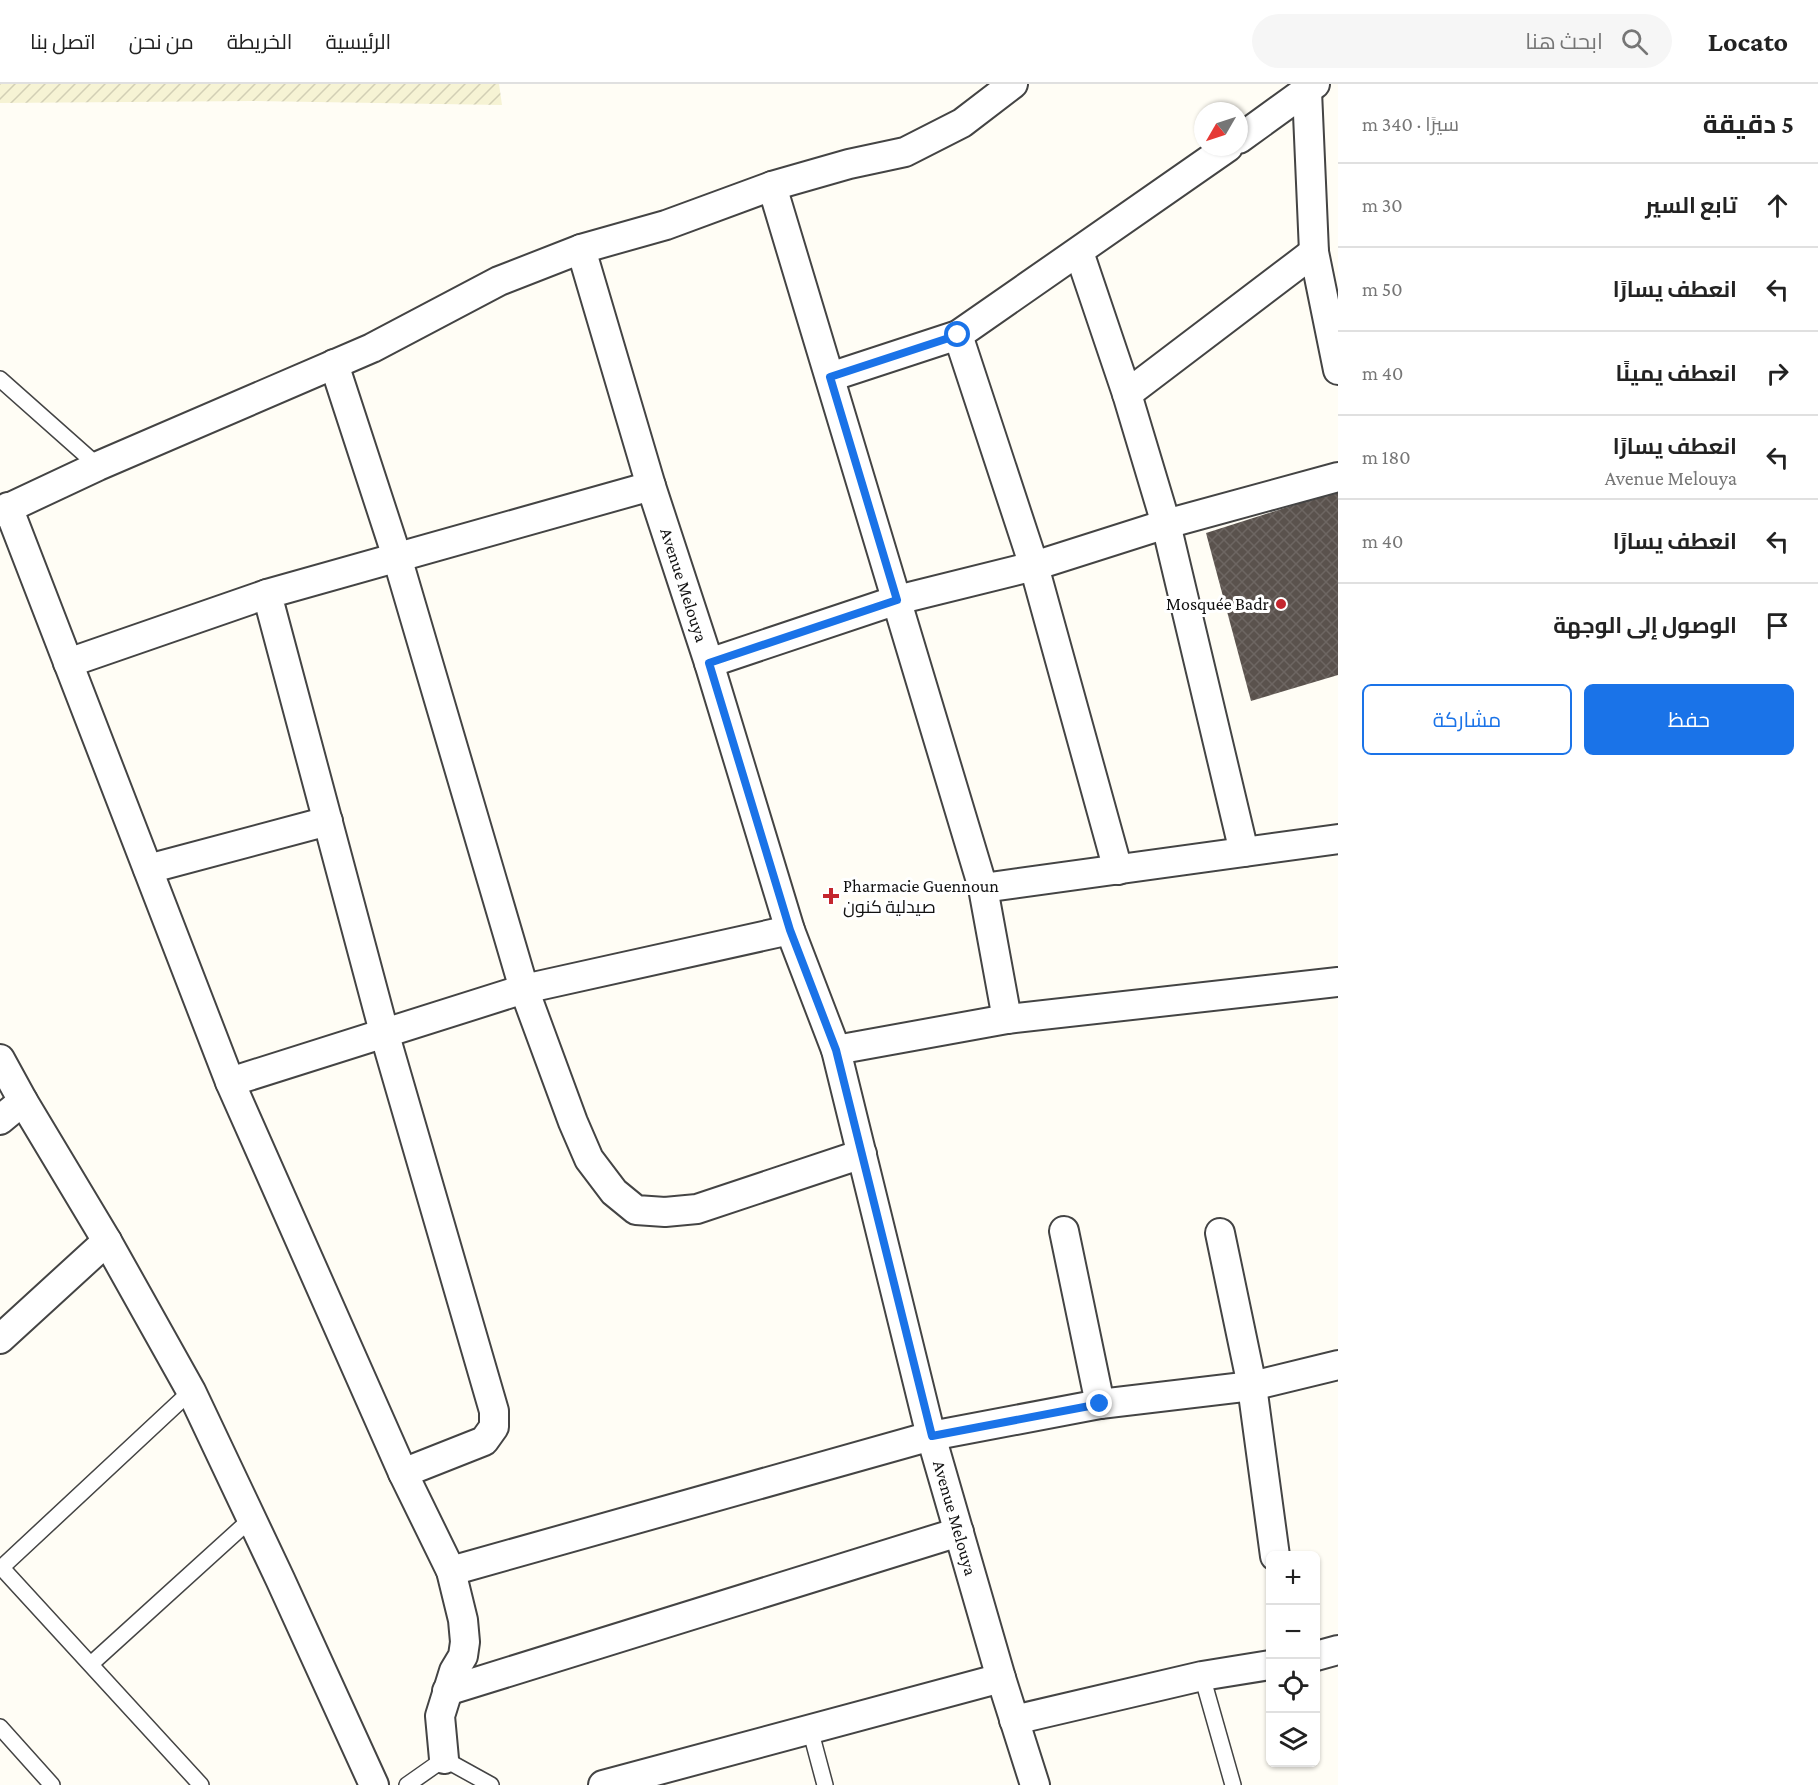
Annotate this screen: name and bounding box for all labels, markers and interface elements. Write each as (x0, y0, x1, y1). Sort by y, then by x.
search box (1252, 14, 1672, 68)
icon: search (1618, 25, 1651, 58)
text: Locato (1708, 26, 1788, 57)
text: ابحث هنا (1525, 29, 1603, 54)
text: اتصل بنا (30, 30, 96, 54)
text: من نحن (129, 30, 194, 54)
text: الخريطة (227, 30, 292, 54)
text: الرئيسية (325, 30, 391, 54)
north arrow (1194, 102, 1248, 156)
text: 5 دقيقة (1703, 110, 1794, 139)
text: سيرًا · 340 m (1362, 113, 1459, 135)
icon: ahead (1761, 189, 1794, 222)
text: تابع السير (1645, 193, 1737, 218)
text: 30 m (1362, 194, 1403, 216)
icon: left (1761, 273, 1794, 306)
text: انعطف يسارًا (1613, 277, 1737, 302)
text: 50 m (1362, 278, 1403, 300)
route start (944, 321, 970, 347)
icon: right (1761, 357, 1794, 390)
text: انعطف يمينًا (1615, 361, 1737, 386)
text: 40 m (1362, 362, 1403, 384)
text: انعطف يسارًا (1613, 434, 1737, 459)
icon: left (1761, 441, 1794, 474)
text: 180 m (1362, 446, 1411, 468)
text: Avenue Melouya (1605, 467, 1737, 489)
street label: Avenue Melouya (656, 525, 712, 645)
icon: left (1761, 525, 1794, 558)
text: انعطف يسارًا (1613, 529, 1737, 554)
text: 40 m (1362, 530, 1403, 552)
place label: Mosquée Badr (1166, 594, 1270, 614)
marker: Mosquée Badr (1274, 597, 1288, 611)
icon: arrive (1761, 609, 1794, 642)
text: الوصول إلى الوجهة (1553, 613, 1737, 638)
button: مشاركة (1362, 684, 1572, 755)
button: حفظ (1584, 684, 1794, 755)
place label: Pharmacie Guennoun صيدلية كنون (843, 876, 999, 918)
marker: Pharmacie Guennoun صيدلية كنون (824, 889, 838, 903)
route end (1086, 1390, 1112, 1416)
street label: Avenue Melouya (929, 1458, 981, 1578)
map controls (1266, 1551, 1320, 1767)
button: + (1266, 1551, 1320, 1605)
button: − (1266, 1605, 1320, 1659)
button: locate (1266, 1659, 1320, 1713)
button: layers (1266, 1713, 1320, 1767)

